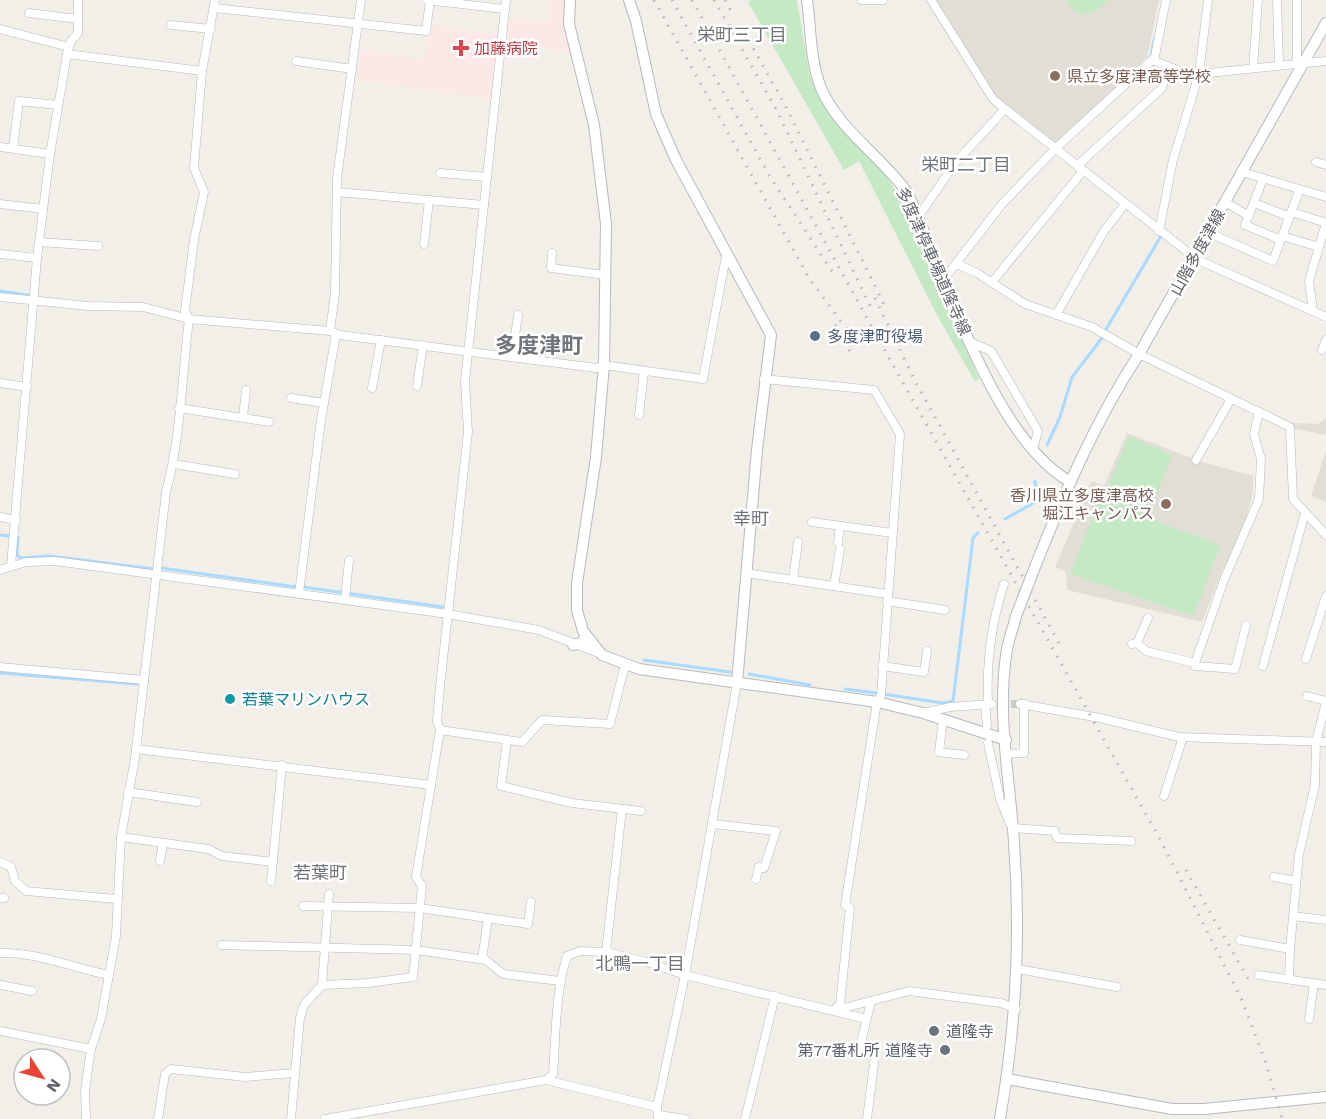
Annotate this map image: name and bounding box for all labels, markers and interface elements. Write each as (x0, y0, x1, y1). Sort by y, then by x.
district label: 栄町三丁目 (697, 24, 787, 45)
marker: 加藤病院 (452, 39, 470, 57)
place label: 加藤病院 (474, 39, 538, 58)
place label: 県立多度津高等学校 (1067, 67, 1211, 86)
marker: 県立多度津高等学校 (1048, 69, 1062, 83)
district label: 栄町二丁目 (921, 154, 1011, 175)
street label: 多度津停車場道隆寺線 (892, 184, 975, 338)
street label: 山階多度津線 (1166, 206, 1229, 299)
place label: 多度津町役場 (827, 327, 923, 346)
marker: 多度津町役場 (808, 329, 822, 343)
district label: 多度津町 (495, 333, 583, 358)
place label: 香川県立多度津高校 堀江キャンパス (1010, 486, 1154, 523)
marker: 香川県立多度津高校 堀江キャンパス (1159, 497, 1173, 511)
district label: 幸町 (733, 508, 769, 529)
place label: 若葉マリンハウス (242, 690, 370, 709)
marker: 若葉マリンハウス (223, 692, 237, 706)
district label: 若葉町 (293, 862, 347, 883)
district label: 北鴨一丁目 (595, 953, 685, 974)
place label: 道隆寺 (946, 1022, 994, 1041)
marker: 道隆寺 (927, 1024, 941, 1038)
place label: 第77番札所 道隆寺 (798, 1041, 933, 1060)
marker: 第77番札所 道隆寺 (938, 1043, 952, 1057)
north arrow (12, 1047, 72, 1107)
text: N (43, 1075, 65, 1096)

